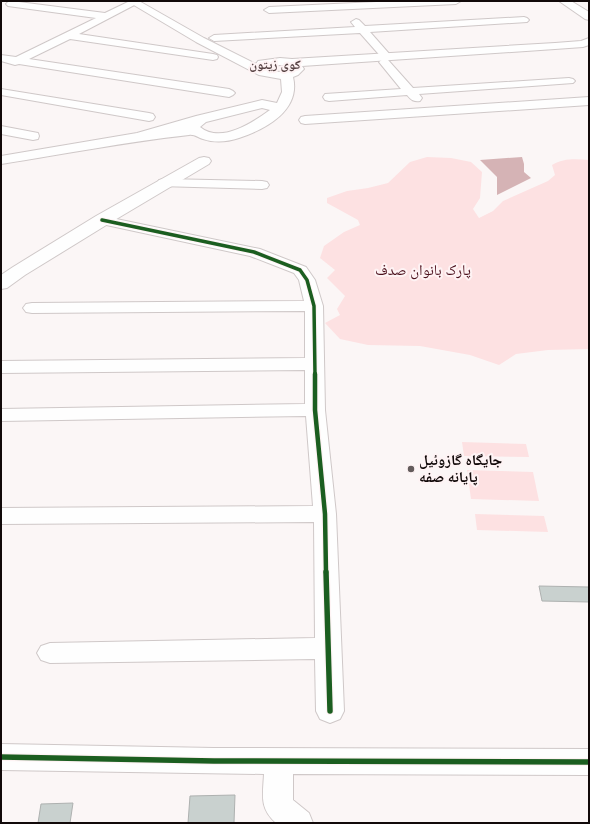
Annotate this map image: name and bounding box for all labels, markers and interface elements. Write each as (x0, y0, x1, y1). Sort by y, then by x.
district label: کوی زیتون (249, 57, 301, 72)
park label: پارک بانوان صدف (375, 261, 471, 280)
place label: جایگاه گازوئیل پایانه صفه (419, 451, 503, 486)
marker: جایگاه گازوئیل پایانه صفه (406, 464, 416, 474)

